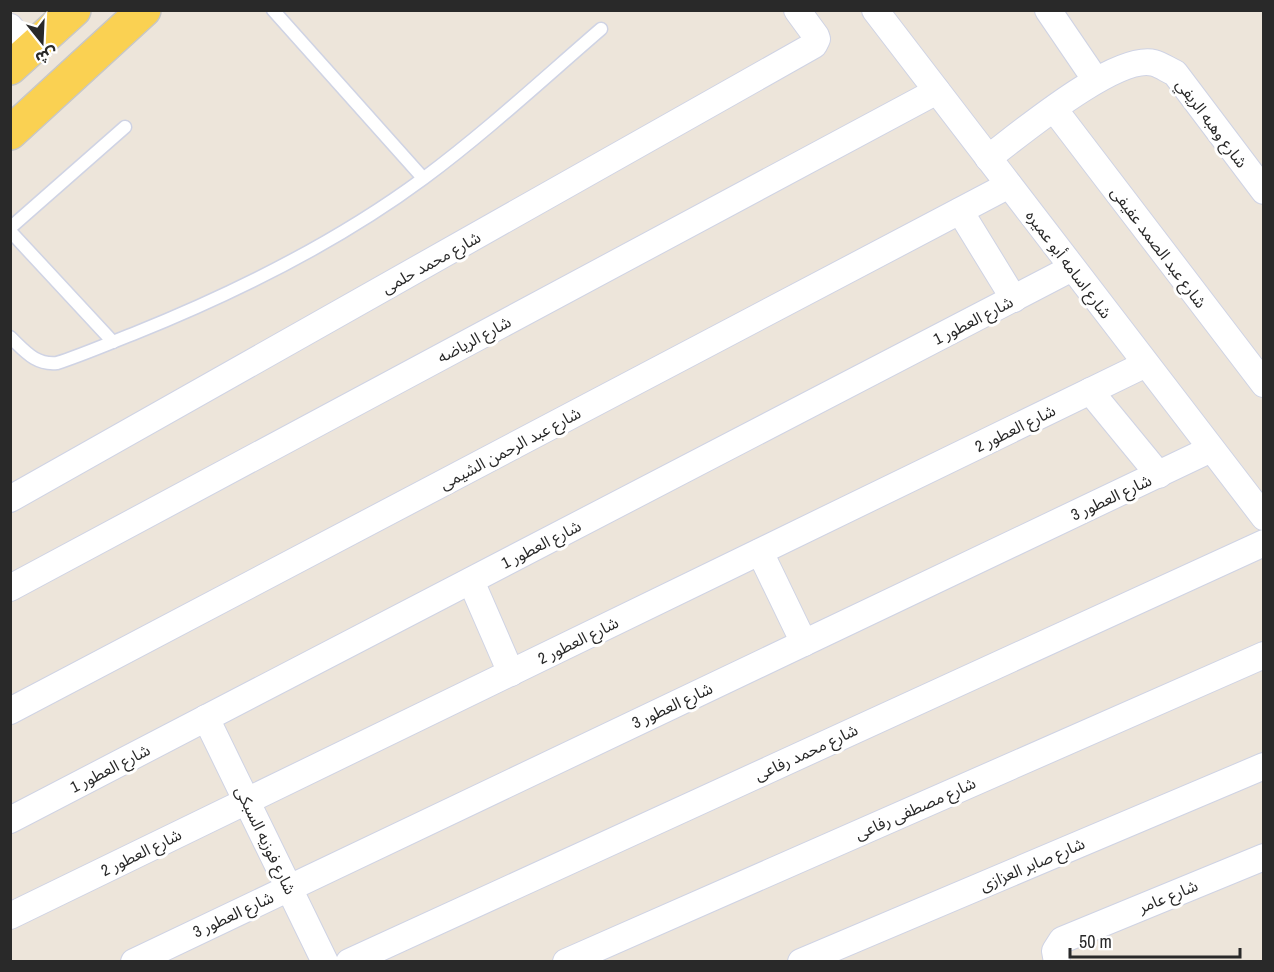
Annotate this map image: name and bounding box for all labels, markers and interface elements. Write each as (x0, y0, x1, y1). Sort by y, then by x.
north arrow (12, 12, 72, 72)
text: ش (33, 42, 60, 70)
street label: شارع وهبه الريفي (1170, 74, 1253, 173)
street label: شارع عبد الصمد عفيفى (1104, 182, 1212, 313)
street label: شارع اسامه أبو عميره (1019, 205, 1117, 324)
street label: شارع محمد حلمى (378, 226, 485, 300)
street label: شارع العطور 1 (929, 290, 1018, 351)
street label: شارع الرياضه (433, 310, 516, 369)
street label: شارع العطور 2 (971, 399, 1060, 459)
street label: شارع عبد الرحمن الشيمى (436, 401, 585, 496)
street label: شارع العطور 3 (1067, 469, 1156, 527)
street label: شارع العطور 1 (497, 514, 586, 575)
street label: شارع العطور 2 (534, 611, 623, 671)
street label: شارع العطور 3 (628, 677, 717, 735)
street label: شارع محمد رفاعى (751, 718, 862, 787)
street label: شارع العطور 1 (66, 738, 155, 799)
street label: شارع مصطفى رفاعى (851, 771, 980, 846)
street label: شارع فوزيه السبكى (228, 782, 302, 899)
street label: شارع العطور 2 (97, 823, 186, 883)
street label: شارع صابر العزازى (976, 832, 1089, 898)
street label: شارع عامر (1134, 874, 1202, 920)
street label: شارع العطور 3 (189, 886, 278, 944)
scale bar (1070, 921, 1240, 959)
text: 50 m (1079, 929, 1112, 954)

